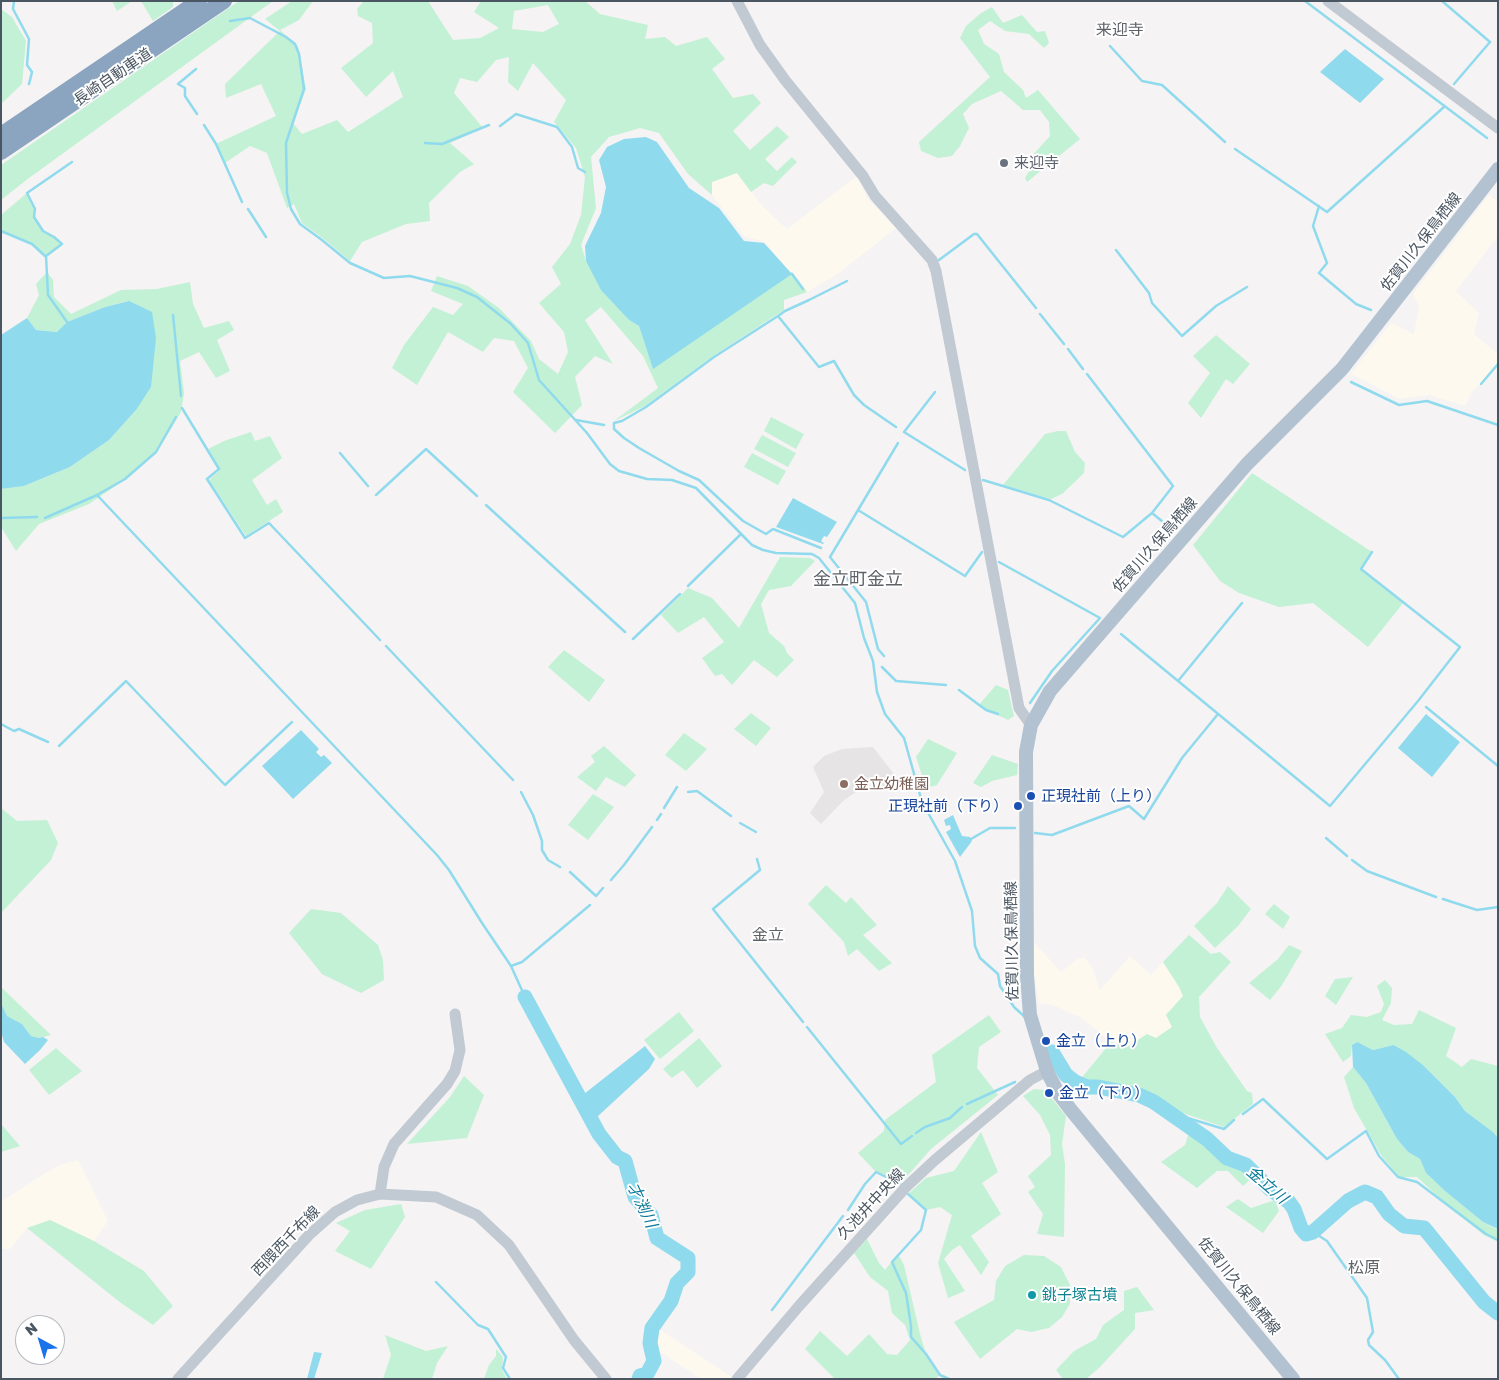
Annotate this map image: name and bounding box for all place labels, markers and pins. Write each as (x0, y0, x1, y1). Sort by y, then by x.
place label: 来迎寺 (1014, 154, 1059, 172)
marker: 来迎寺 (998, 157, 1010, 169)
place label: 金立幼稚園 (854, 775, 929, 793)
marker: 金立幼稚園 (838, 778, 850, 790)
place label: 正現社前（上り） (1041, 787, 1161, 805)
marker: 正現社前（上り） (1025, 790, 1037, 802)
place label: 正現社前（下り） (888, 797, 1008, 815)
marker: 正現社前（下り） (1012, 800, 1024, 812)
place label: 金立（上り） (1056, 1032, 1146, 1050)
marker: 金立（上り） (1040, 1035, 1052, 1047)
place label: 金立（下り） (1059, 1084, 1149, 1102)
marker: 金立（下り） (1043, 1087, 1055, 1099)
place label: 銚子塚古墳 (1042, 1286, 1117, 1304)
marker: 銚子塚古墳 (1026, 1289, 1038, 1301)

